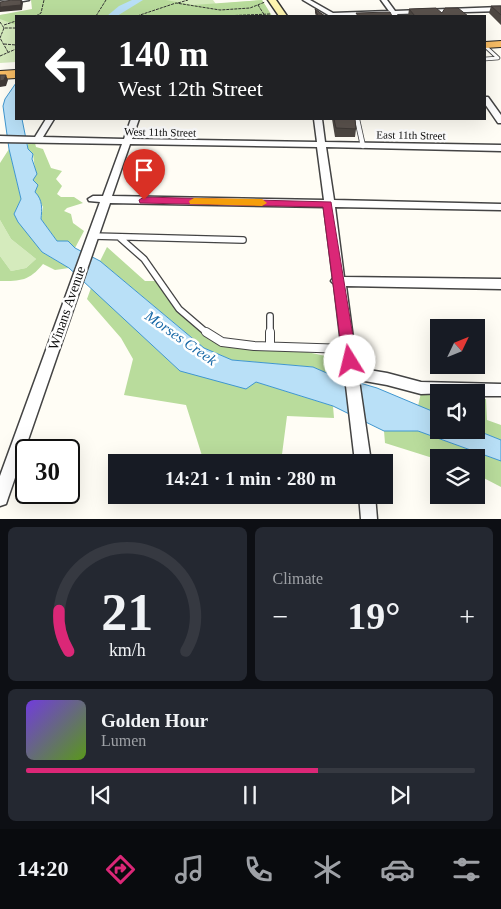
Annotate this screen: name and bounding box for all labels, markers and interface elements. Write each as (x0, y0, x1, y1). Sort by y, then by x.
icon: left (35, 35, 100, 100)
text: 140 m (118, 35, 208, 74)
text: West 12th Street (118, 76, 263, 101)
street label: West 11th Street (124, 125, 196, 139)
street label: East 11th Street (376, 128, 446, 142)
pin (123, 149, 165, 200)
icon: arrive (130, 156, 158, 184)
street label: Winans Avenue (46, 264, 88, 352)
water label: Morses Creek (142, 307, 220, 369)
north arrow (430, 319, 485, 374)
map controls (430, 319, 485, 504)
position arrow (323, 334, 375, 386)
button: sound (430, 384, 485, 439)
speed limit sign: 30 (15, 439, 80, 504)
button: layers (430, 449, 485, 504)
text: 14:21 · 1 min · 280 m (165, 468, 336, 489)
text: Climate (273, 570, 323, 587)
text: 21 (101, 584, 153, 641)
text: 19° (347, 595, 400, 637)
text: − (273, 601, 288, 632)
text: + (459, 601, 475, 632)
text: km/h (109, 640, 146, 660)
text: Golden Hour (101, 710, 208, 731)
text: Lumen (101, 732, 146, 749)
icon: previous (87, 781, 115, 809)
icon: pause (236, 781, 264, 809)
icon: next (386, 781, 414, 809)
icon: directions (103, 852, 138, 887)
icon: music (172, 852, 207, 887)
icon: phone (241, 852, 276, 887)
icon: climate (310, 852, 345, 887)
icon: car (380, 852, 415, 887)
icon: filters (449, 852, 484, 887)
text: 14:20 (17, 856, 68, 881)

